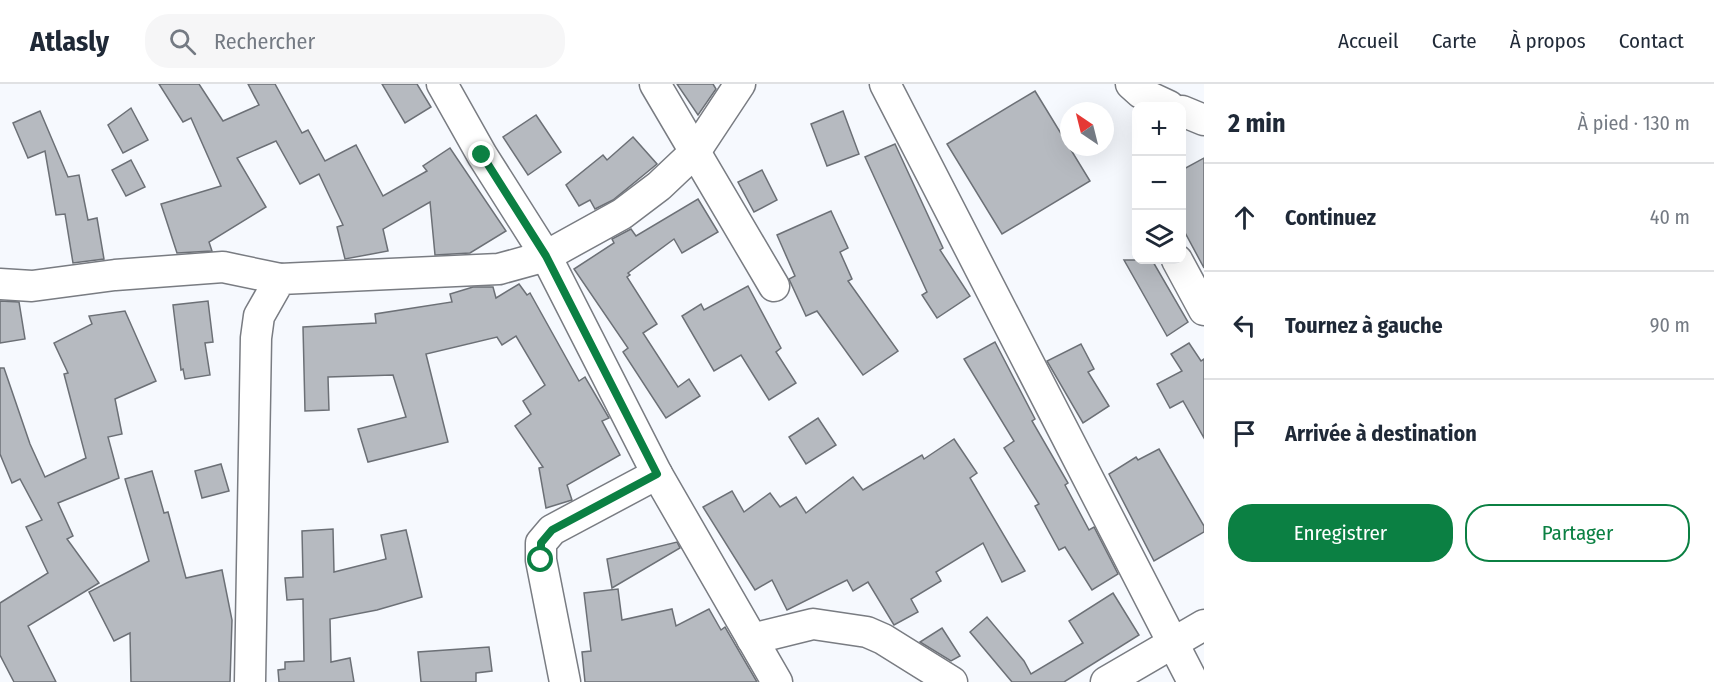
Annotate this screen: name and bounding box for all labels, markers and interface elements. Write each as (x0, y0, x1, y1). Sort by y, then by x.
search box (145, 14, 565, 68)
text: Atlasly (30, 25, 109, 58)
icon: search (166, 25, 199, 58)
text: Rechercher (214, 28, 315, 55)
text: Accueil (1338, 28, 1399, 54)
text: Carte (1432, 28, 1477, 54)
text: À propos (1510, 28, 1586, 54)
text: Contact (1619, 28, 1684, 54)
north arrow (1060, 102, 1114, 156)
map controls (1132, 102, 1186, 264)
button: + (1132, 102, 1186, 156)
text: 2 min (1228, 108, 1286, 139)
text: À pied · 130 m (1578, 111, 1690, 135)
route end (468, 141, 494, 167)
button: − (1132, 156, 1186, 210)
icon: ahead (1228, 201, 1261, 234)
text: Continuez (1285, 204, 1376, 231)
text: 40 m (1650, 205, 1690, 229)
button: layers (1132, 210, 1186, 264)
icon: left (1228, 309, 1261, 342)
text: Tournez à gauche (1285, 312, 1443, 339)
text: 90 m (1650, 313, 1690, 337)
icon: arrive (1228, 417, 1261, 450)
text: Arrivée à destination (1285, 420, 1477, 447)
button: Enregistrer (1228, 504, 1453, 562)
button: Partager (1465, 504, 1690, 562)
route start (527, 546, 553, 572)

